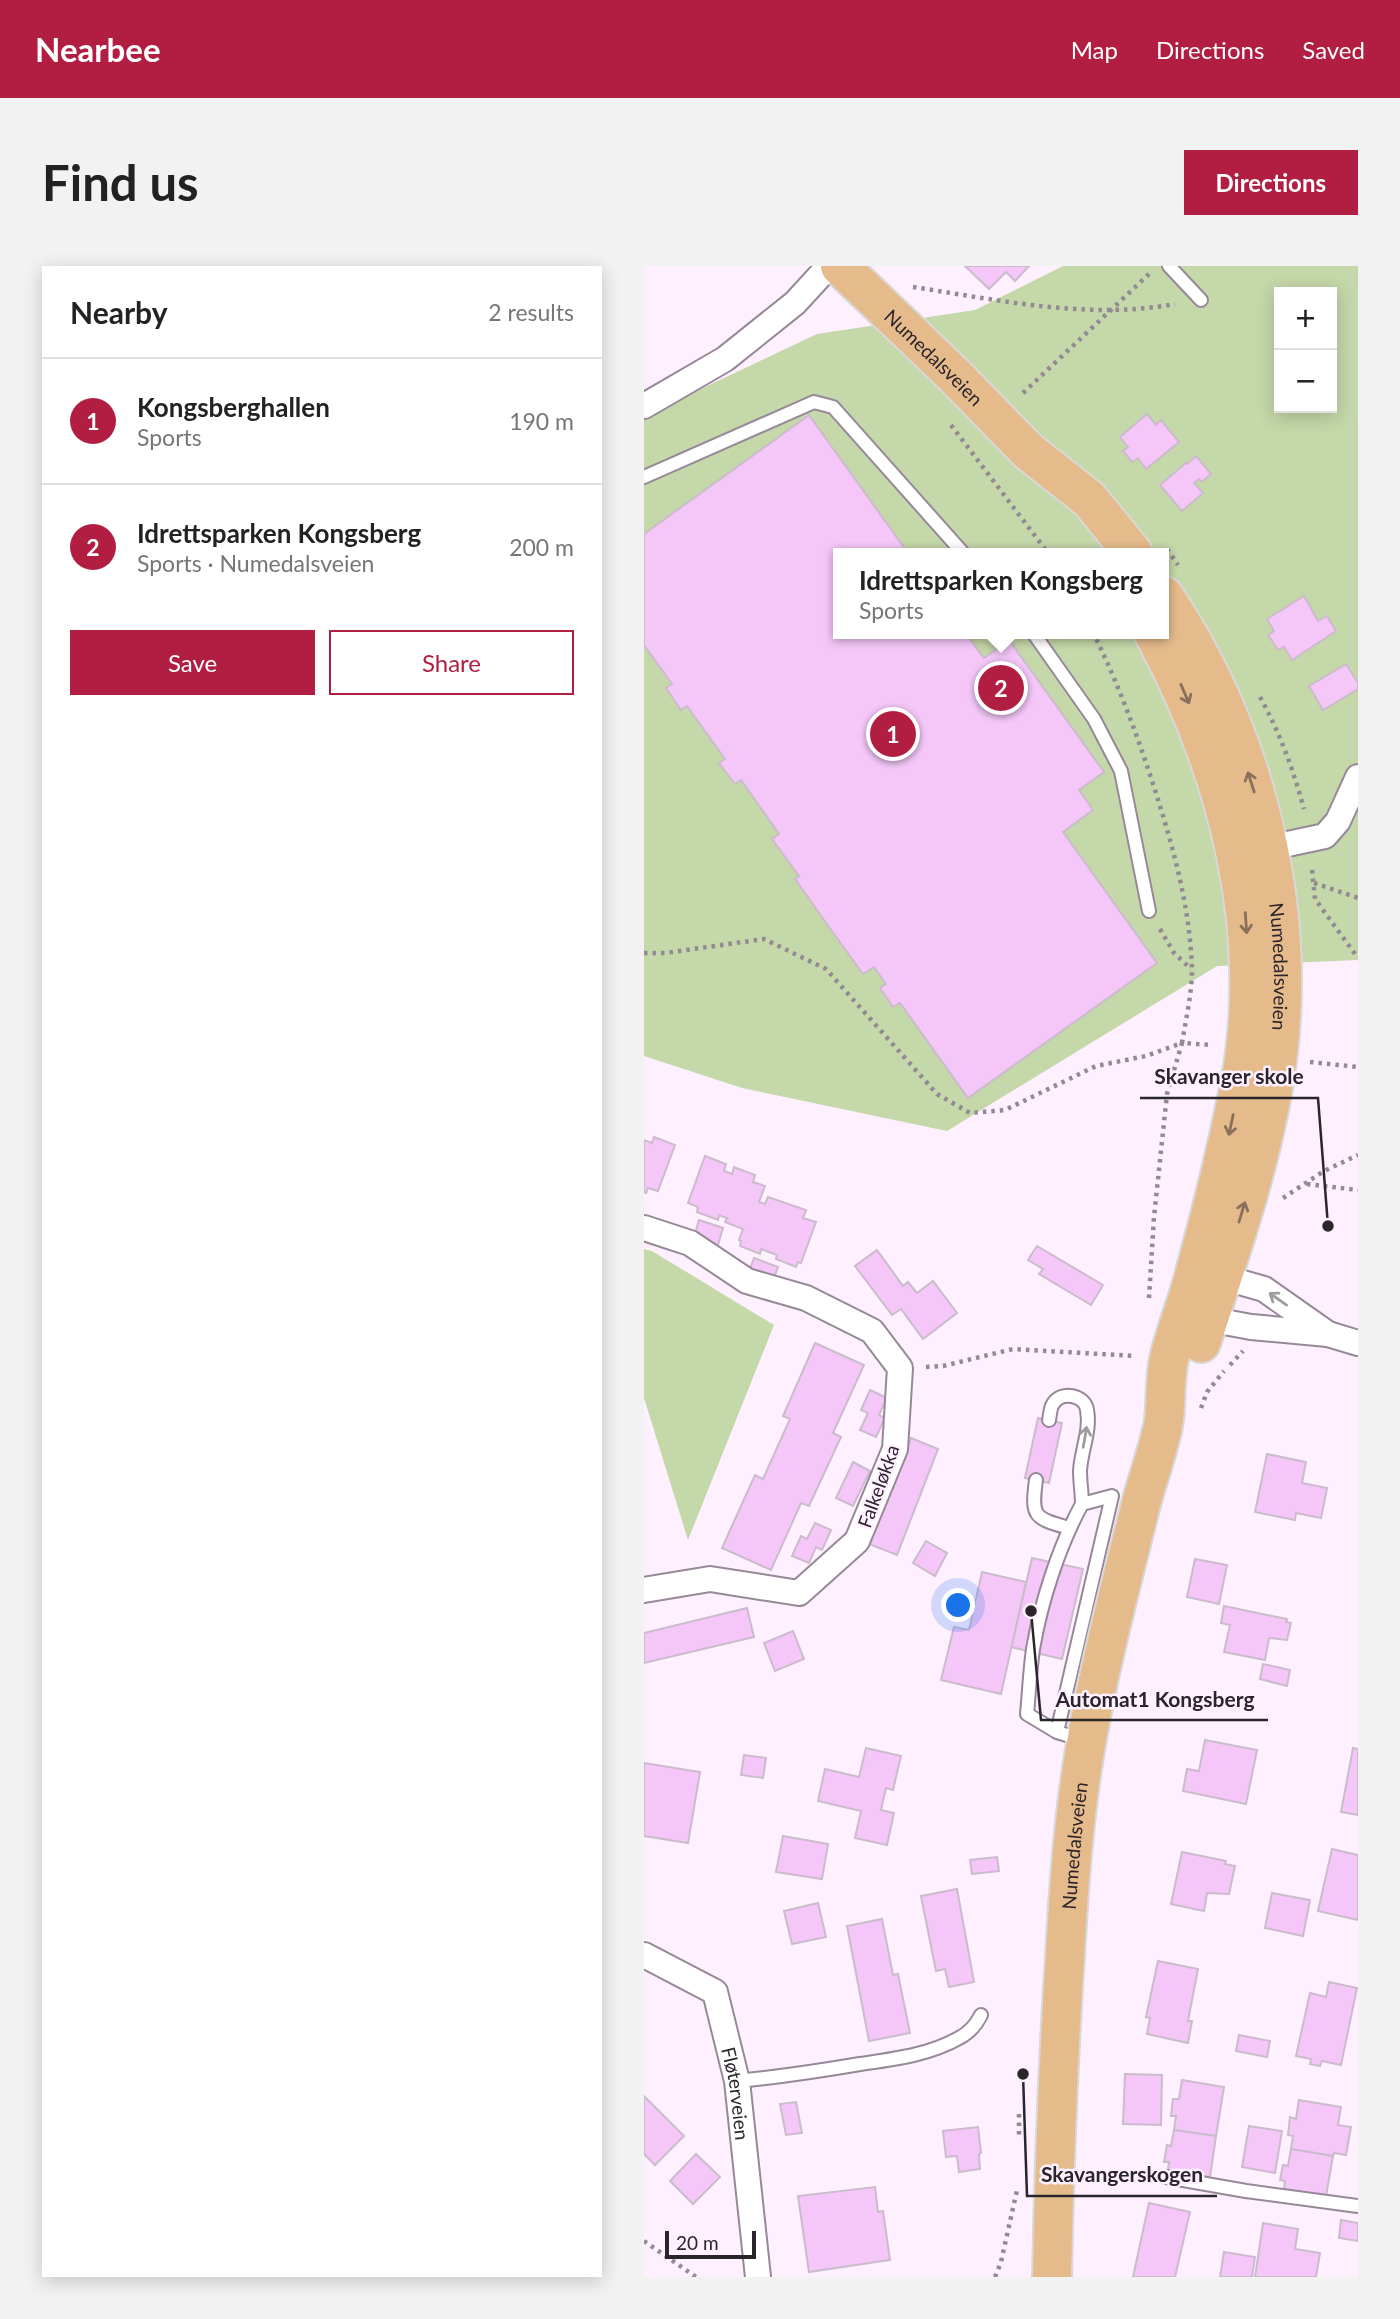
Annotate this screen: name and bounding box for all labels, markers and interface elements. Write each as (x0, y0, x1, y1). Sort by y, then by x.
text: Nearbee (35, 29, 161, 69)
text: Map (1071, 35, 1118, 64)
text: Directions (1156, 35, 1264, 64)
text: Saved (1302, 35, 1365, 64)
button: Directions (1184, 150, 1358, 215)
text: Find us (42, 153, 199, 211)
map controls (1274, 287, 1337, 413)
button: + (1274, 287, 1337, 350)
text: Nearby (70, 294, 168, 330)
text: 2 results (488, 298, 574, 326)
street label: Numedalsveien (880, 304, 988, 410)
button: − (1274, 350, 1337, 413)
text: Kongsberghallen (137, 391, 330, 423)
text: 1 (86, 407, 100, 435)
text: 190 m (509, 407, 574, 435)
text: Sports (137, 423, 202, 451)
text: Idrettsparken Kongsberg (137, 517, 421, 549)
text: 2 (86, 533, 100, 561)
text: 200 m (509, 533, 574, 561)
popup (833, 548, 1169, 639)
text: Sports · Numedalsveien (137, 549, 374, 577)
text: Idrettsparken Kongsberg (859, 564, 1143, 596)
text: Sports (859, 596, 924, 624)
button: Save (70, 630, 315, 695)
button: Share (329, 630, 574, 695)
pin: 2 (978, 662, 1024, 714)
one-way arrow (1179, 683, 1192, 705)
pin: 1 (870, 708, 916, 760)
one-way arrow (1244, 771, 1257, 793)
street label: Numedalsveien (1266, 902, 1293, 1031)
one-way arrow (1240, 911, 1253, 934)
callout: Skavanger skole (1140, 1056, 1318, 1098)
text: Skavanger skole (1154, 1063, 1304, 1088)
one-way arrow (1224, 1113, 1238, 1136)
one-way arrow (1236, 1201, 1249, 1223)
one-way arrow (1269, 1292, 1288, 1306)
one-way arrow (1079, 1426, 1092, 1449)
street label: Falkeløkka (852, 1441, 904, 1531)
your location (941, 1588, 975, 1622)
callout: Automat1 Kongsberg (1041, 1678, 1268, 1720)
text: Automat1 Kongsberg (1055, 1686, 1254, 1711)
street label: Numedalsveien (1056, 1780, 1091, 1910)
street label: Fløterveien (717, 2044, 755, 2141)
callout: Skavangerskogen (1027, 2154, 1217, 2196)
text: Skavangerskogen (1041, 2161, 1203, 2186)
scale bar (665, 2228, 756, 2260)
text: 20 m (676, 2231, 719, 2254)

